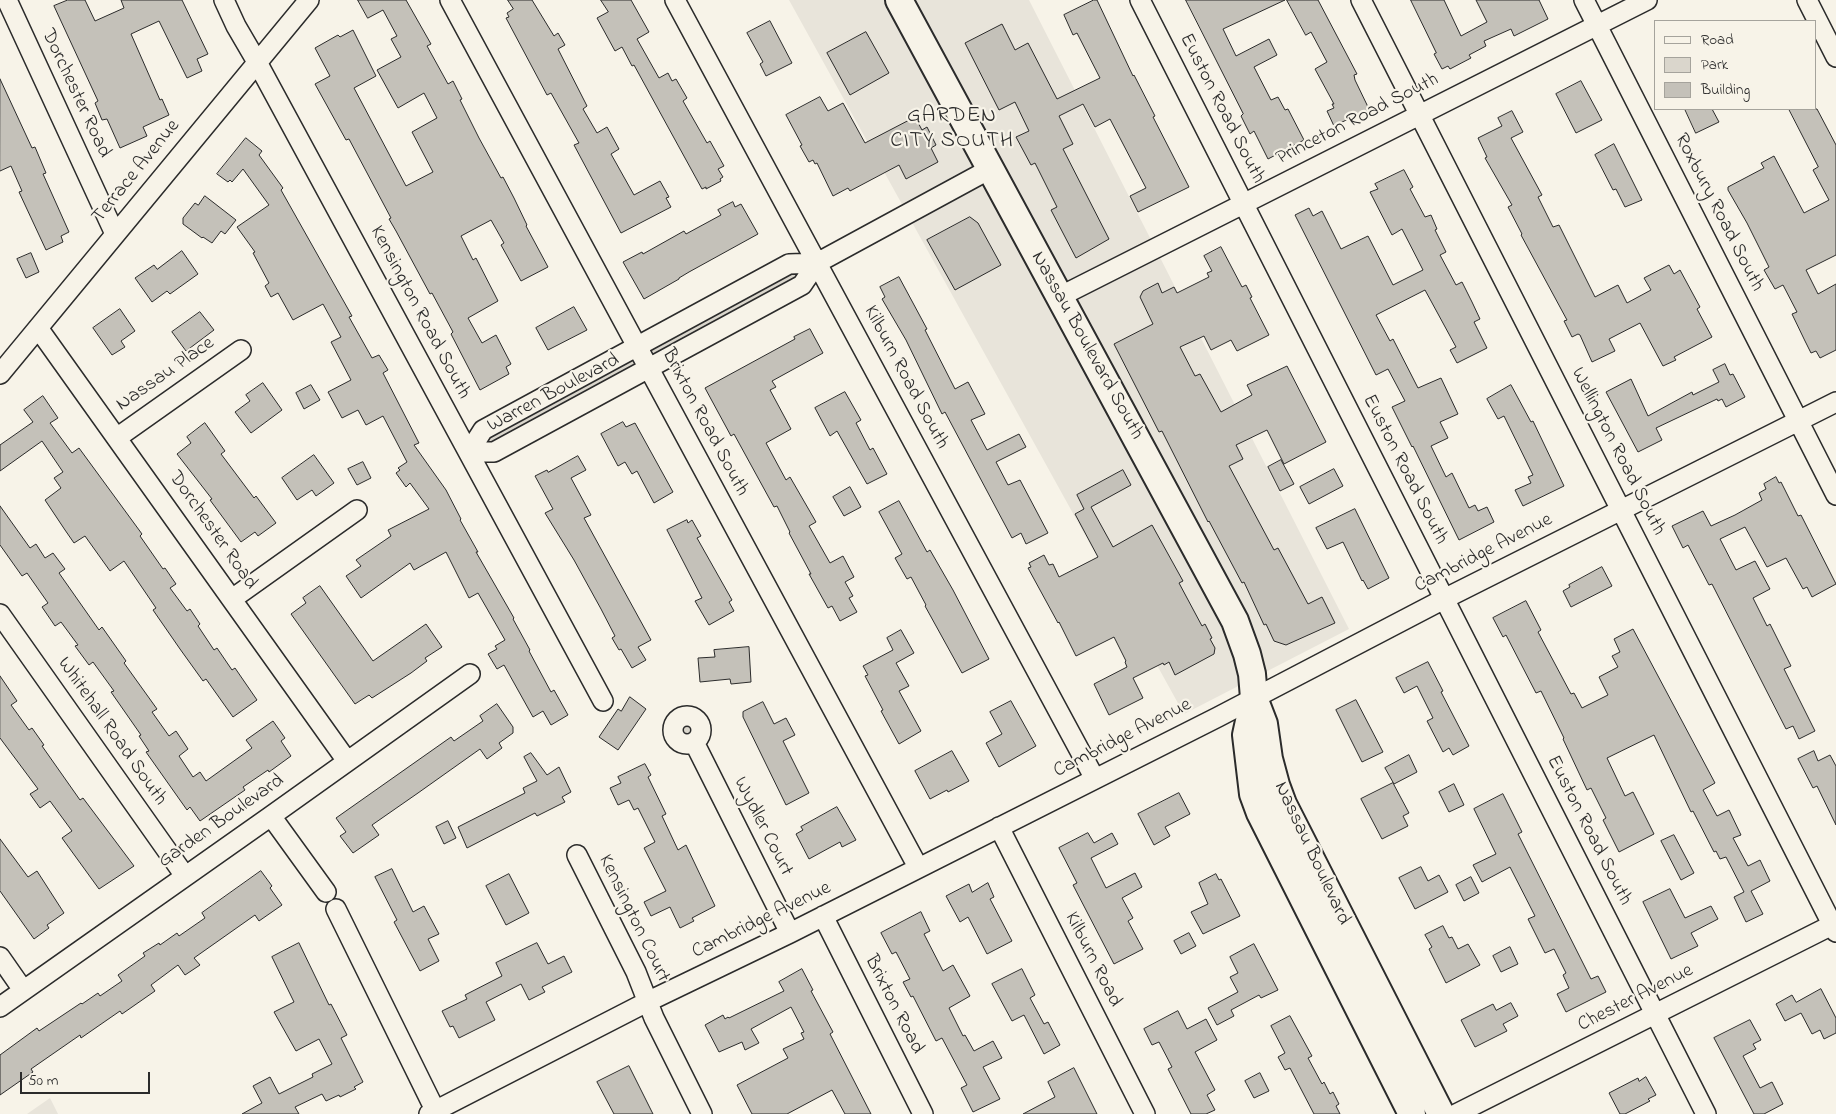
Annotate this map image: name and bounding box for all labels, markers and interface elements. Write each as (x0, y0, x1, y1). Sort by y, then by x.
legend (1654, 20, 1816, 110)
street label: Dorchester Road (35, 26, 115, 162)
text: Road (1701, 29, 1734, 51)
street label: Euston Road South (1173, 30, 1269, 188)
text: Park (1701, 54, 1728, 76)
street label: Princeton Road South (1273, 69, 1443, 171)
text: Building (1701, 79, 1750, 101)
district label: GARDEN CITY SOUTH (889, 104, 1015, 156)
street label: Terrace Avenue (88, 115, 186, 229)
street label: Roxbury Road South (1668, 130, 1768, 296)
street label: Kensington Road South (363, 222, 475, 404)
street label: Nassau Boulevard South (1024, 248, 1148, 444)
street label: Kilburn Road South (857, 302, 953, 454)
street label: Nassau Place (112, 332, 220, 418)
street label: Brixton Road South (655, 345, 753, 501)
street label: Warren Boulevard (484, 349, 624, 439)
street label: Wellington Road South (1564, 364, 1670, 540)
street label: Euston Road South (1356, 391, 1452, 549)
street label: Dorchester Road (162, 467, 262, 595)
street label: Cambridge Avenue (1411, 509, 1557, 599)
street label: Whitehall Road South (51, 653, 171, 811)
street label: Cambridge Avenue (1050, 694, 1196, 784)
street label: Euston Road South (1540, 752, 1636, 910)
street label: Garden Boulevard (154, 770, 290, 874)
street label: Wydler Court (727, 774, 797, 880)
street label: Nassau Boulevard (1267, 779, 1355, 929)
street label: Kensington Court (592, 851, 674, 987)
street label: Cambridge Avenue (689, 877, 835, 965)
street label: Kilburn Road (1058, 909, 1126, 1011)
street label: Brixton Road (858, 952, 928, 1058)
street label: Chester Avenue (1574, 960, 1698, 1038)
scale bar (22, 1062, 152, 1094)
text: 50 m (28, 1070, 58, 1092)

